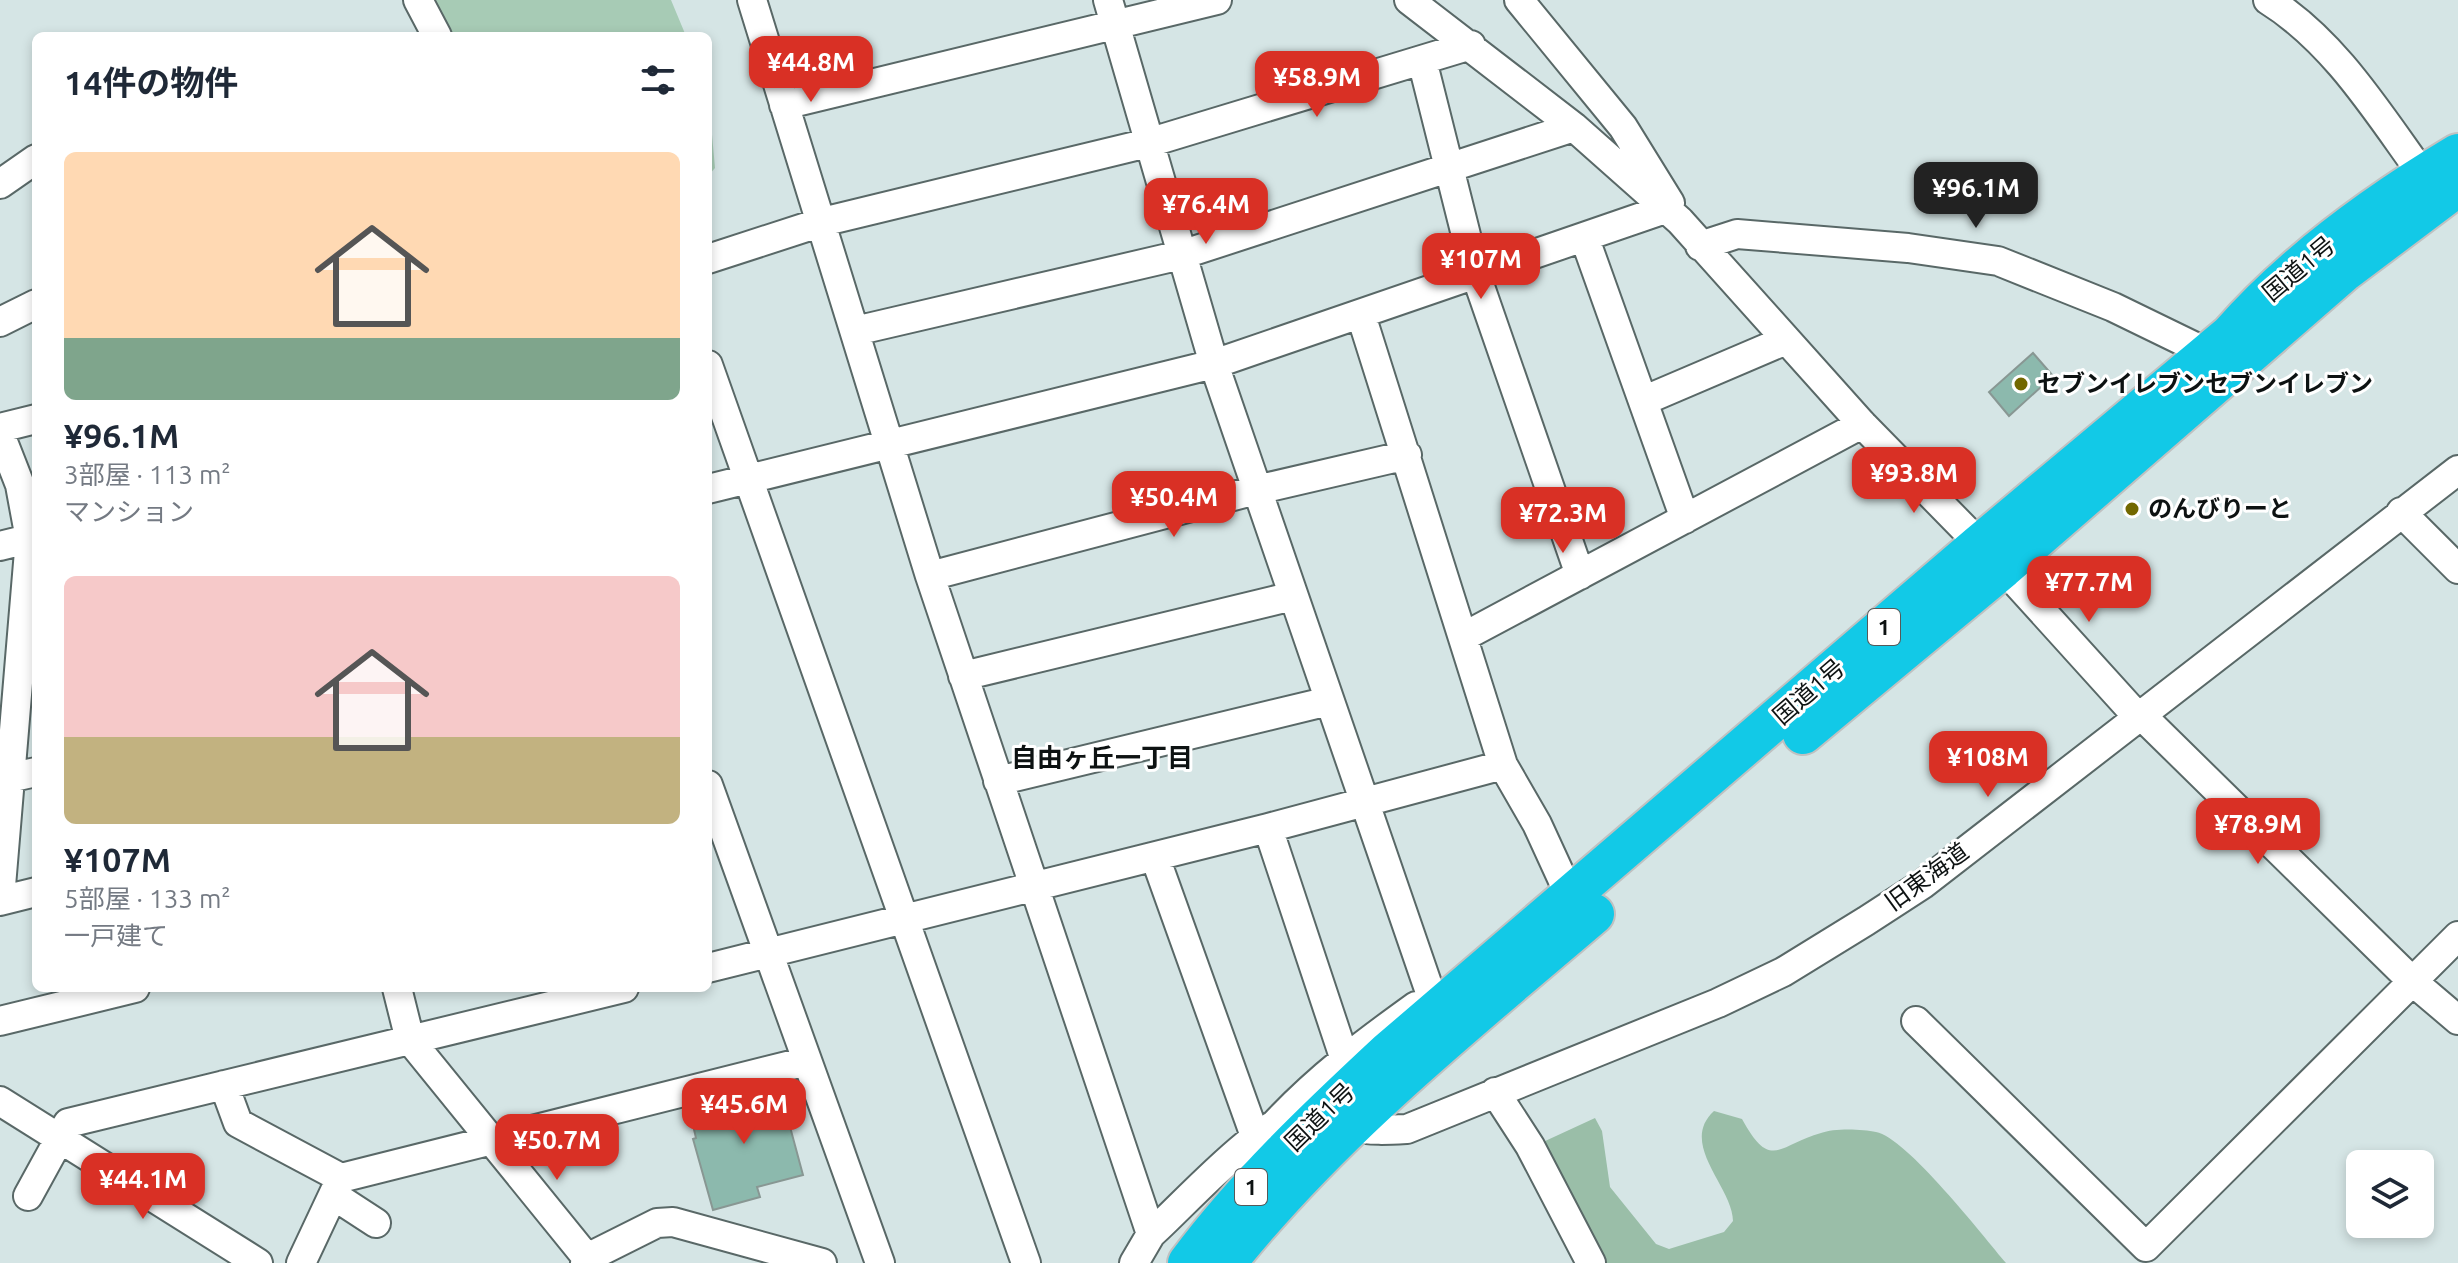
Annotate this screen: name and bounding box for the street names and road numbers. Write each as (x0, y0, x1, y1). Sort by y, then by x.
street label: 国道1号 (2257, 231, 2340, 306)
road number: 1 (1868, 609, 1900, 645)
street label: 国道1号 (1768, 653, 1850, 730)
street label: 旧東海道 (1880, 837, 1973, 916)
street label: 国道1号 (1280, 1077, 1360, 1156)
road number: 1 (1235, 1169, 1267, 1205)

